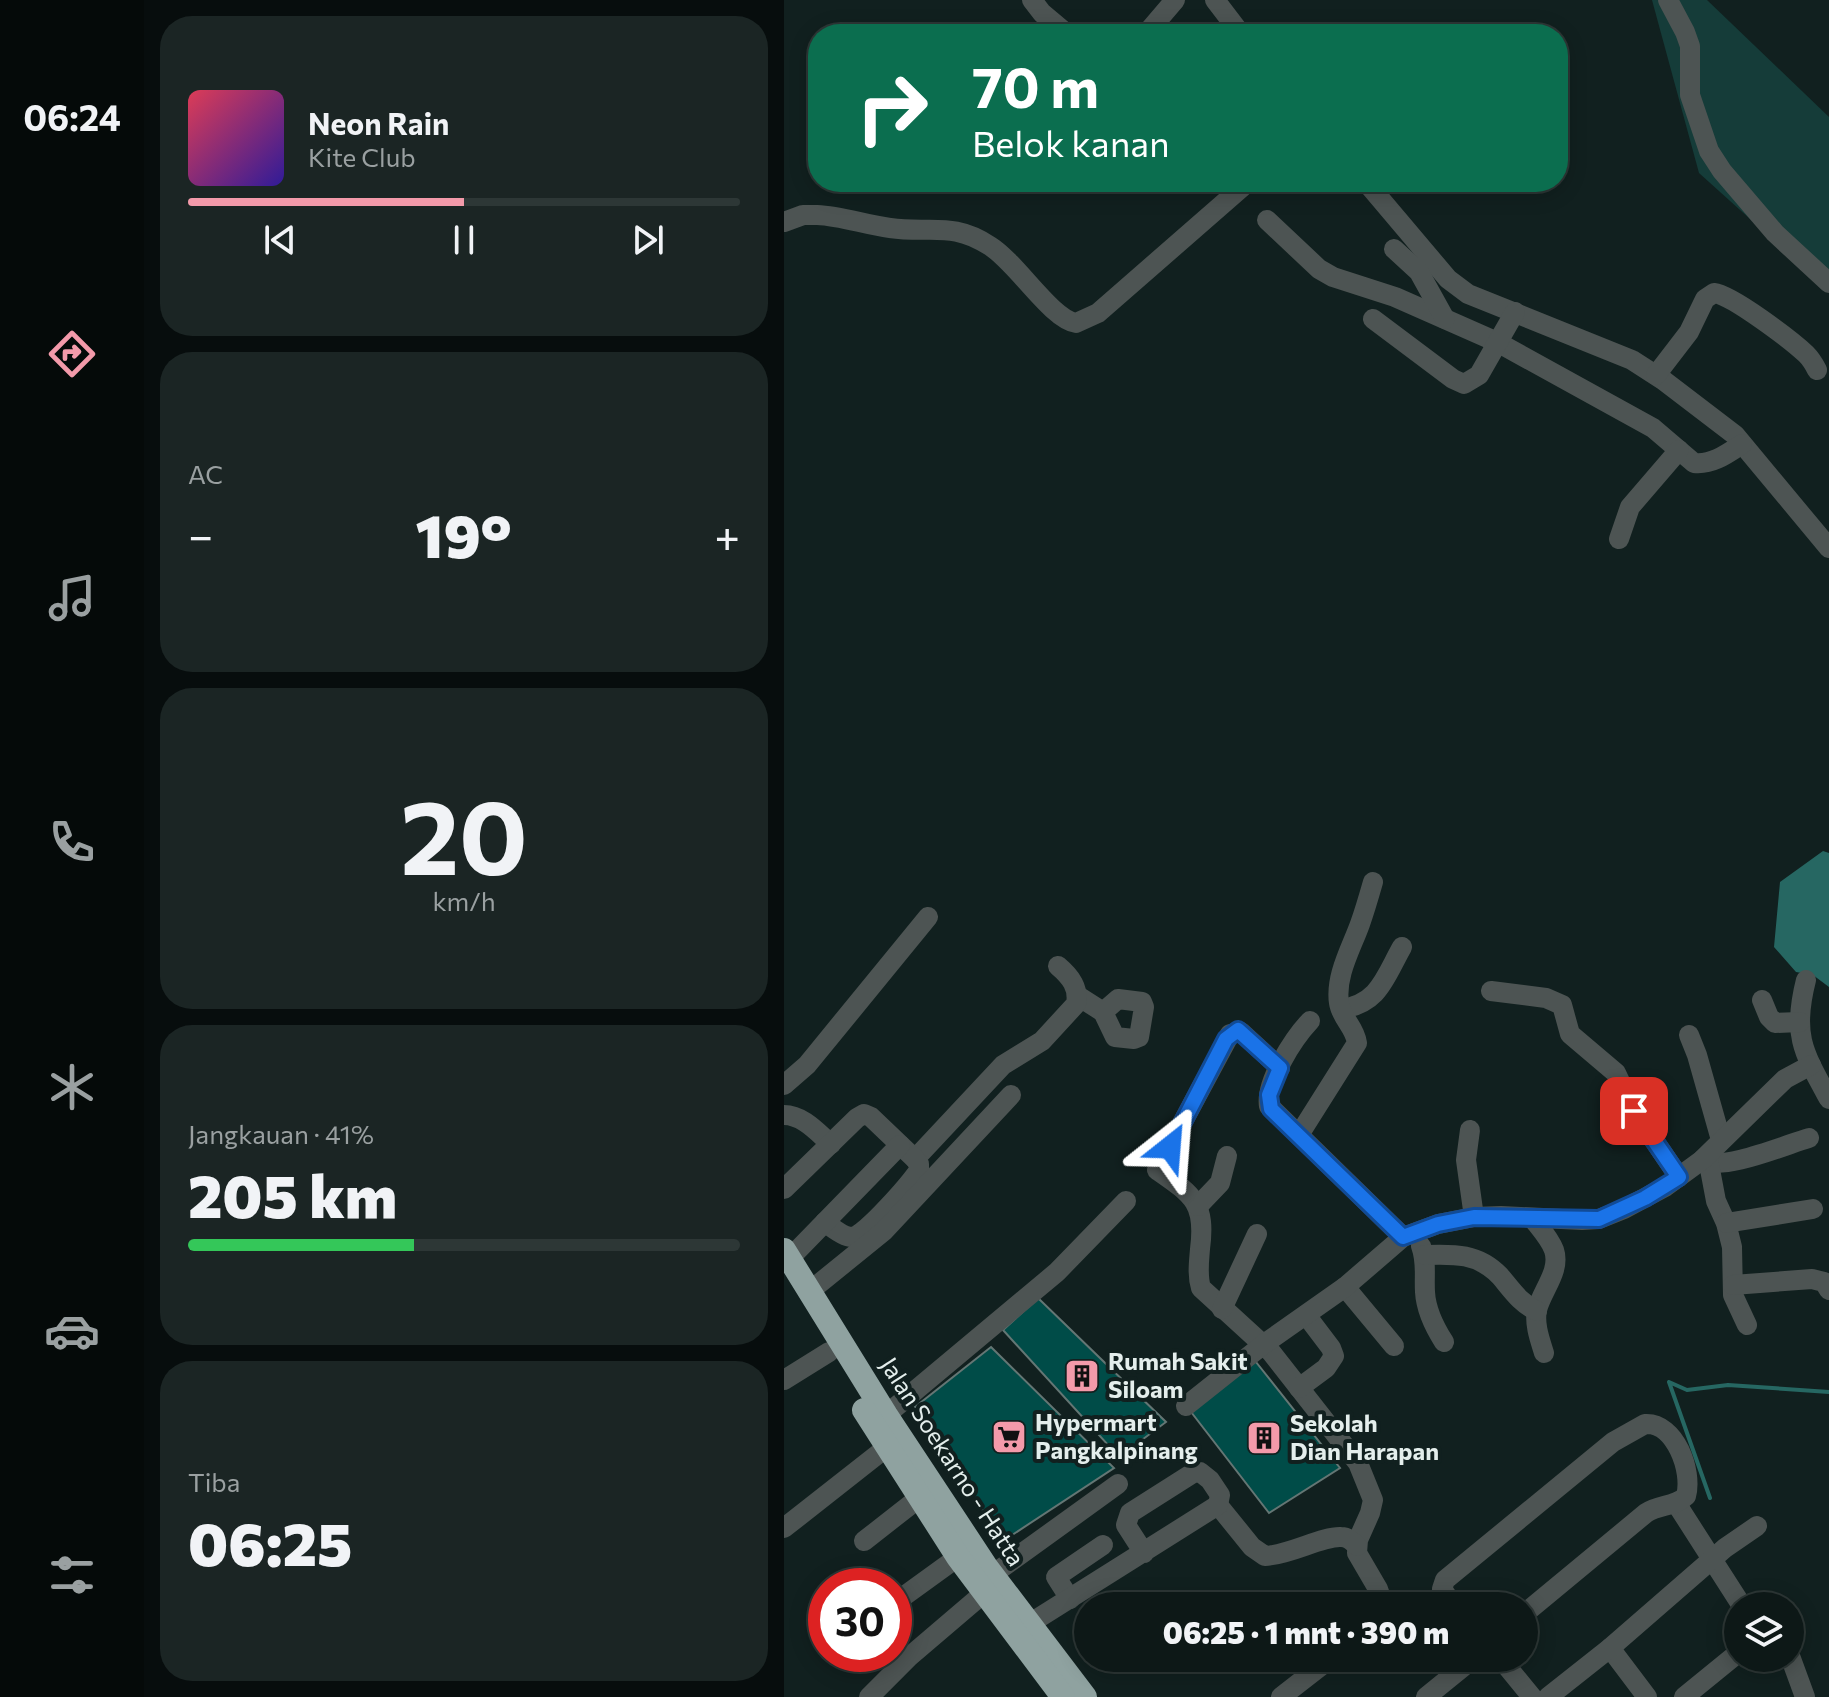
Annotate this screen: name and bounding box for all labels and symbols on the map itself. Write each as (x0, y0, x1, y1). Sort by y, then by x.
pin (1600, 1077, 1668, 1145)
position arrow (1128, 1105, 1212, 1189)
place label: Rumah Sakit Siloam (1108, 1346, 1248, 1403)
street label: Jalan Soekarno - Hatta (875, 1351, 1032, 1571)
building icon: Rumah Sakit Siloam (1063, 1357, 1101, 1395)
place label: Hypermart Pangkalpinang (1035, 1407, 1198, 1464)
place label: Sekolah Dian Harapan (1290, 1408, 1439, 1465)
supermarket icon: Hypermart Pangkalpinang (990, 1418, 1028, 1456)
building icon: Sekolah Dian Harapan (1245, 1419, 1283, 1457)
speed limit sign: 30 (808, 1568, 912, 1672)

